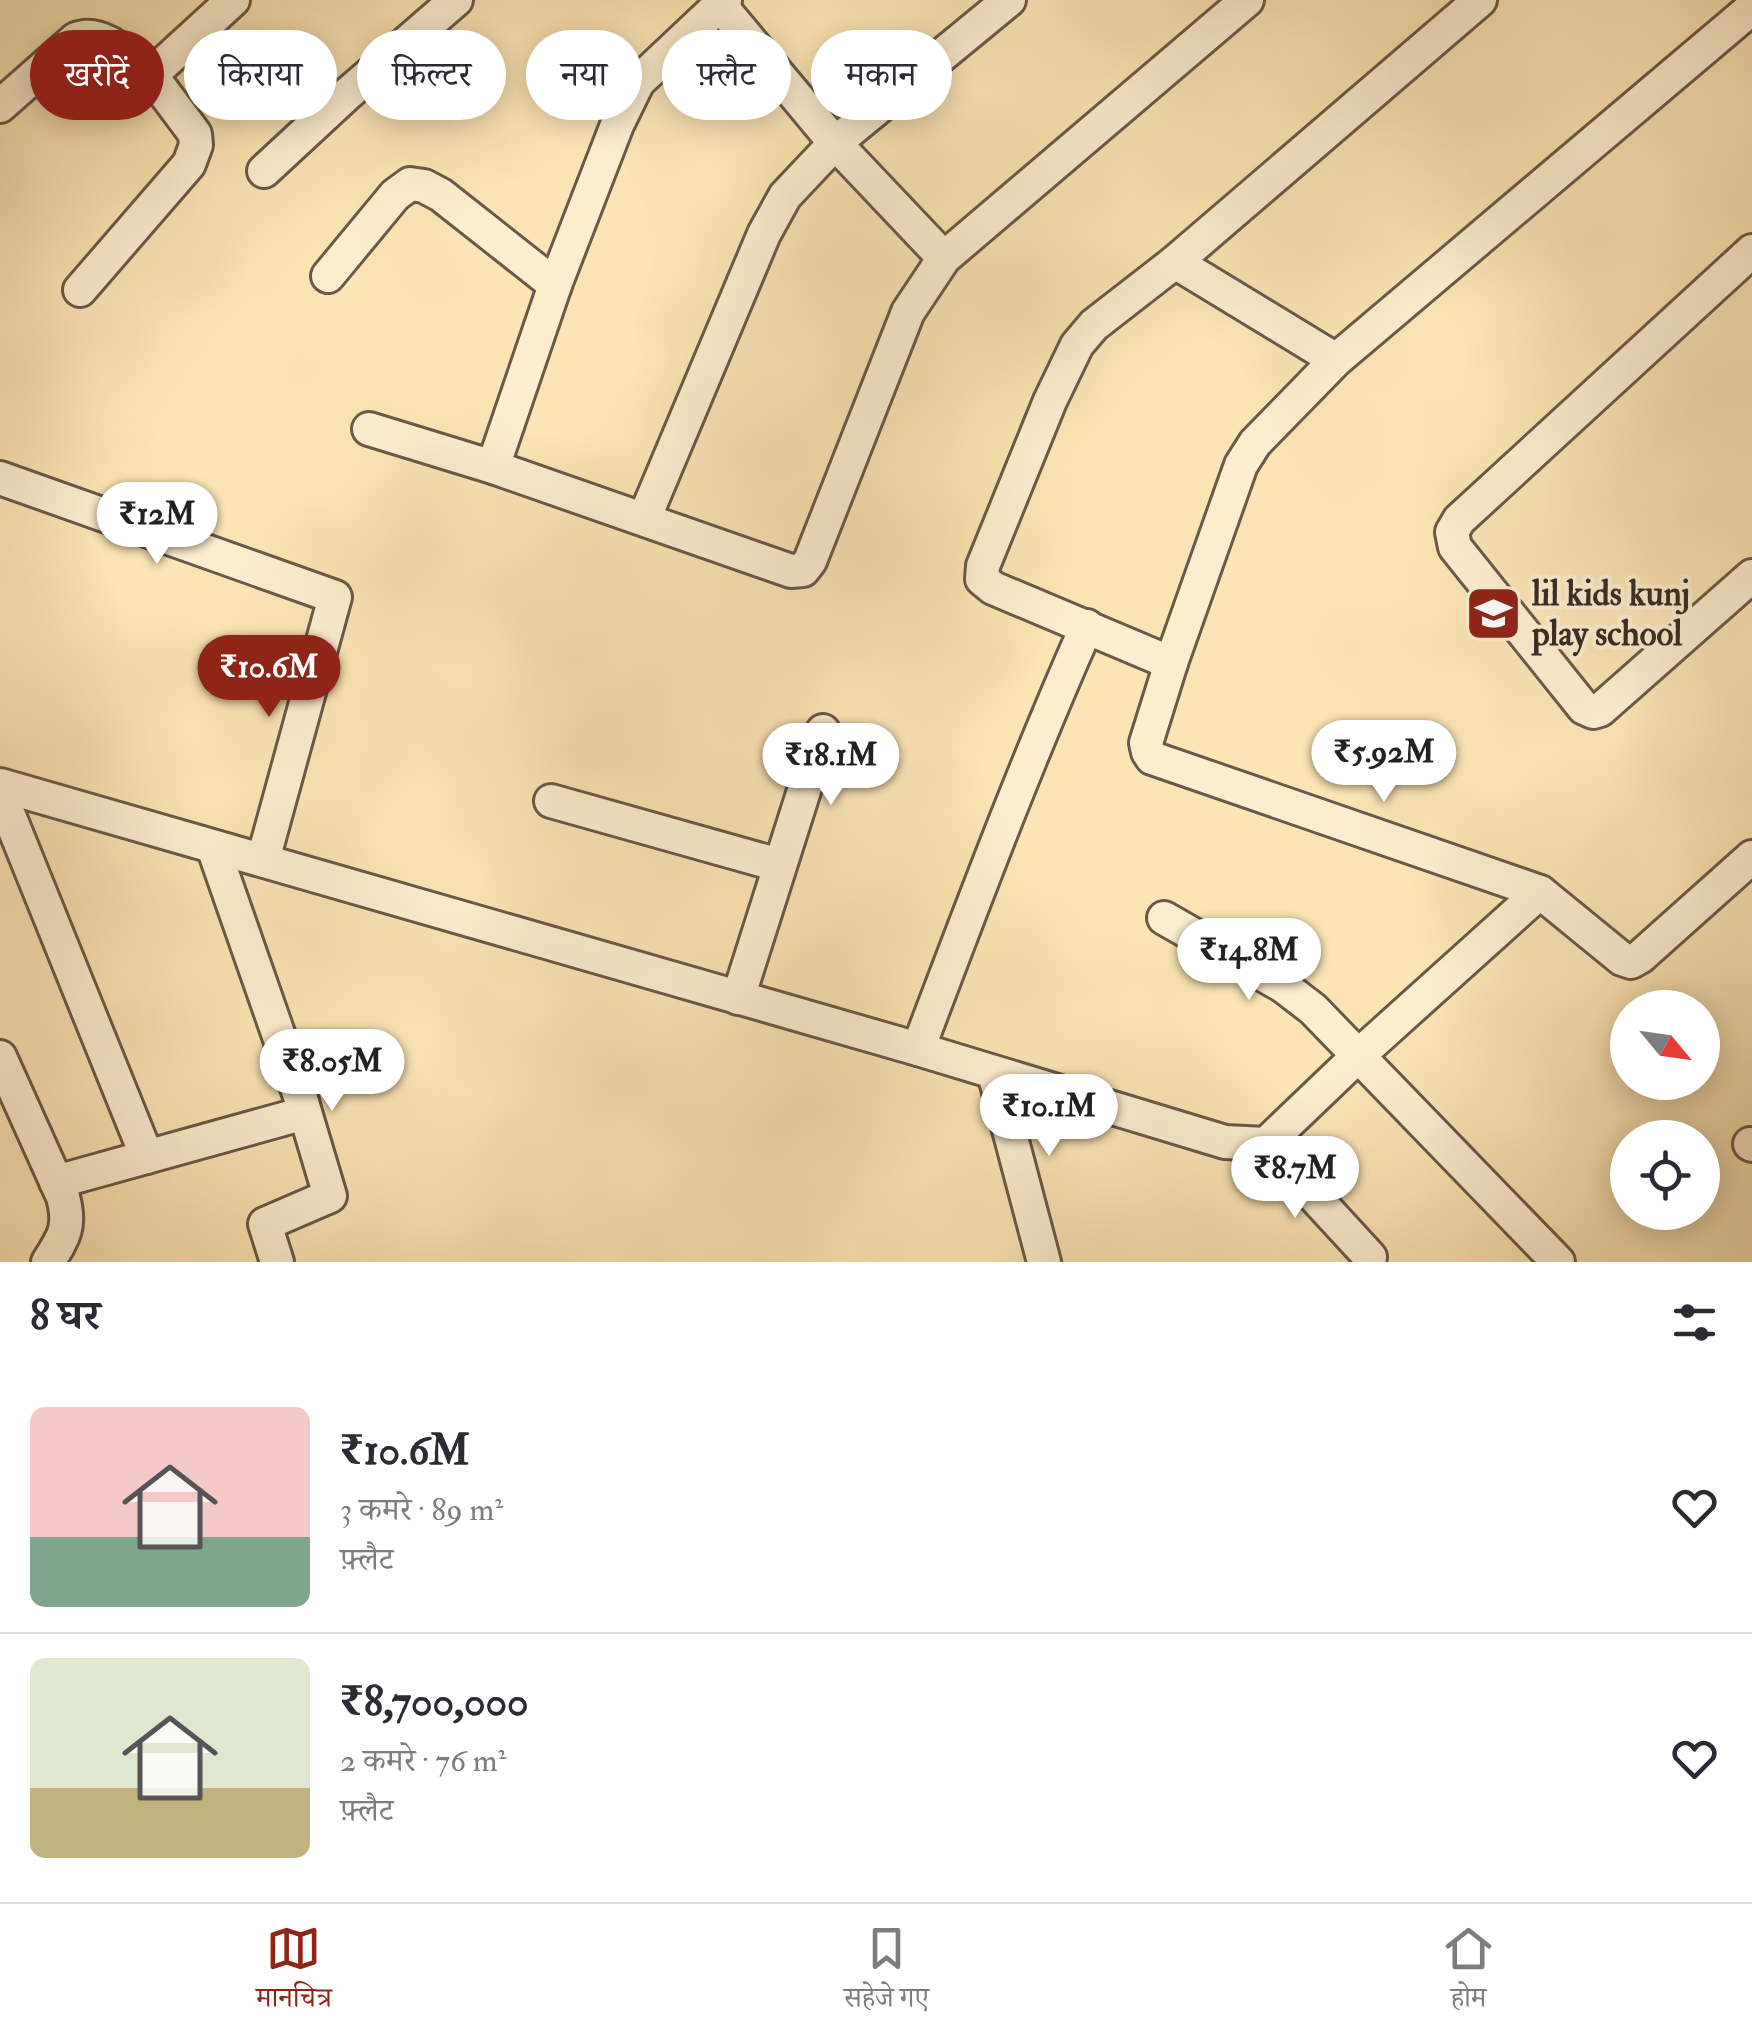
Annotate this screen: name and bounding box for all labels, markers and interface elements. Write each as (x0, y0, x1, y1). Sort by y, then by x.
chip: खरीदें (30, 30, 164, 120)
chip: किराया (184, 30, 337, 120)
chip: फ़िल्टर (357, 30, 506, 120)
chip: नया (526, 30, 642, 120)
chip: फ़्लैट (662, 30, 791, 120)
chip: मकान (811, 30, 952, 120)
pin: ₹12M (98, 482, 216, 567)
text: ₹12M (119, 494, 195, 534)
place label: lil kids kunj play school (1531, 572, 1690, 657)
school or university icon: lil kids kunj play school (1463, 584, 1523, 644)
pin: ₹10.6M (188, 635, 350, 720)
text: ₹10.6M (219, 647, 319, 687)
pin: ₹5.92M (1303, 720, 1465, 805)
pin: ₹18.1M (750, 723, 912, 808)
text: ₹5.92M (1333, 732, 1435, 772)
text: ₹18.1M (784, 735, 878, 775)
pin: ₹14.8M (1168, 918, 1330, 1003)
text: ₹14.8M (1199, 930, 1299, 970)
north arrow (1610, 990, 1720, 1100)
map controls (1610, 990, 1720, 1230)
pin: ₹8.05M (251, 1029, 413, 1114)
text: ₹8.05M (282, 1041, 382, 1081)
pin: ₹10.1M (968, 1074, 1130, 1159)
text: ₹10.1M (1002, 1086, 1096, 1126)
button: locate (1610, 1120, 1720, 1230)
pin: ₹8.7M (1225, 1136, 1365, 1221)
text: ₹8.7M (1253, 1148, 1337, 1188)
text: 8 घर (30, 1290, 100, 1342)
icon: filters (1667, 1295, 1722, 1350)
text: ₹10.6M (340, 1425, 470, 1477)
icon: home (110, 1447, 230, 1567)
icon: heart (1667, 1480, 1722, 1535)
text: 3 कमरे · 89 m² (340, 1490, 503, 1530)
text: फ़्लैट (340, 1540, 393, 1580)
text: ₹8,700,000 (340, 1676, 529, 1728)
icon: home (110, 1698, 230, 1818)
icon: heart (1667, 1731, 1722, 1786)
text: 2 कमरे · 76 m² (340, 1741, 507, 1781)
text: फ़्लैट (340, 1791, 393, 1831)
tab: मानचित्र (256, 1921, 332, 2025)
tab: सहेजे गए (844, 1921, 929, 2025)
tab: होम (1441, 1921, 1496, 2025)

